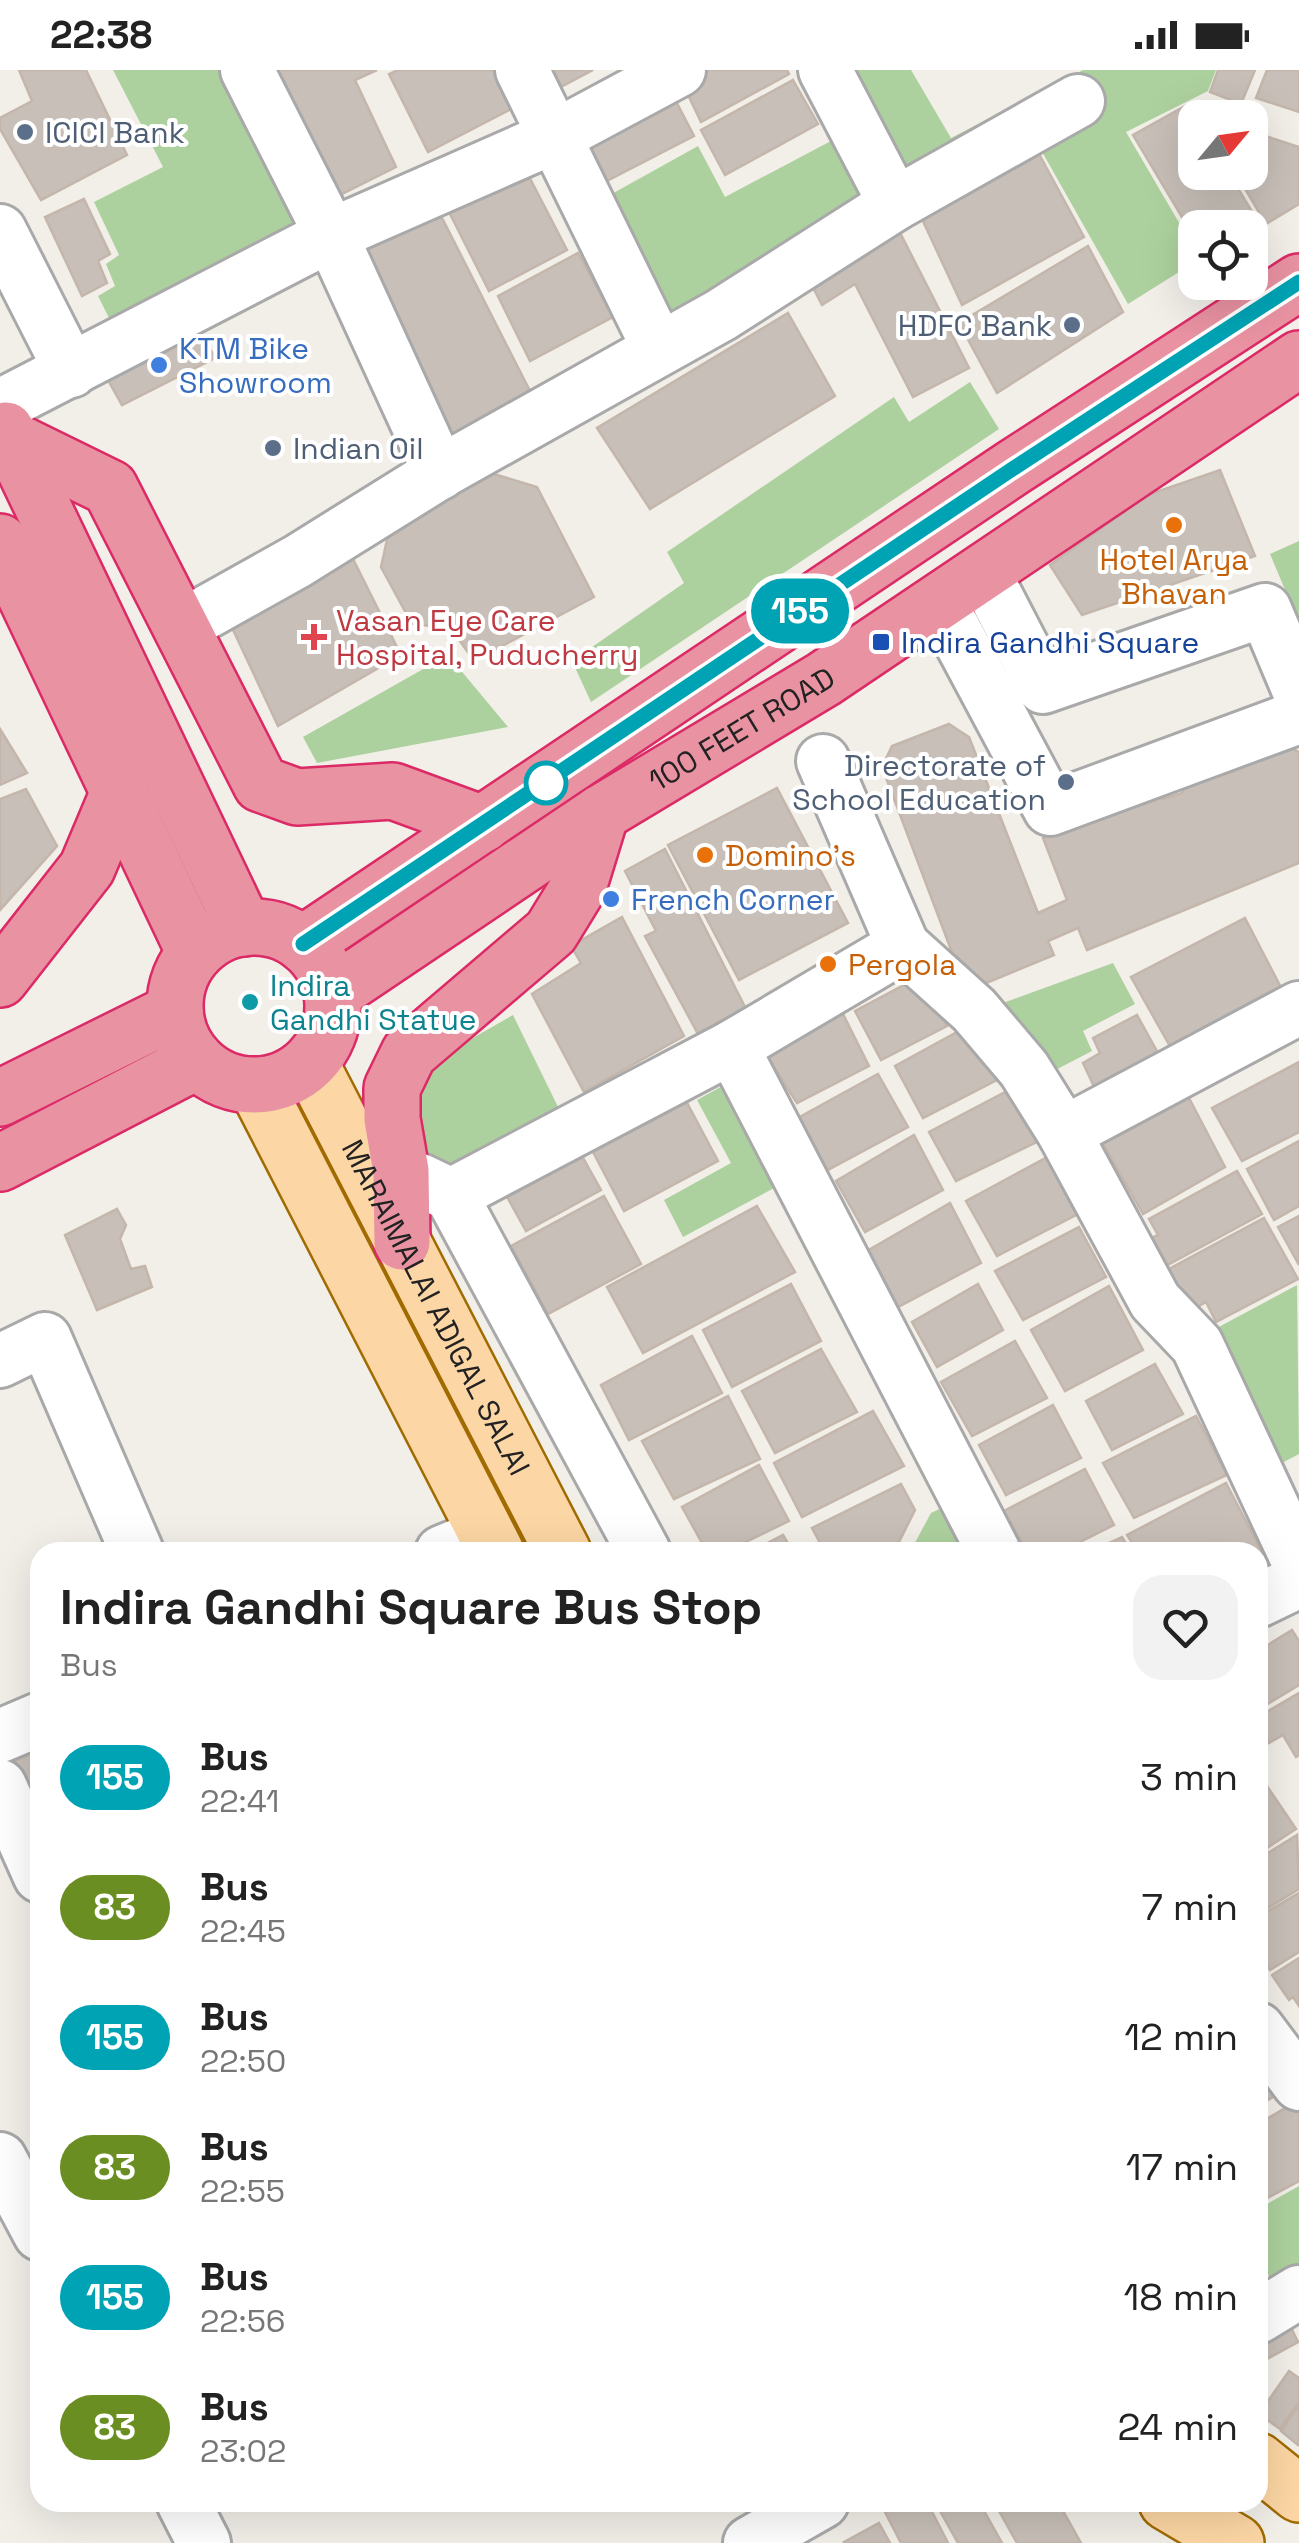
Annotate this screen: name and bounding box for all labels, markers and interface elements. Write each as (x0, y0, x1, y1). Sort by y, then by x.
text: 22:38 (50, 11, 152, 59)
north arrow (1178, 100, 1268, 190)
map controls (1178, 100, 1268, 300)
place label: ICICI Bank (45, 113, 185, 152)
marker: ICICI Bank (14, 121, 36, 143)
button: locate (1178, 210, 1268, 300)
place label: HDFC Bank (898, 306, 1052, 345)
marker: HDFC Bank (1061, 314, 1083, 336)
place label: KTM Bike Showroom (179, 329, 332, 402)
marker: KTM Bike Showroom (148, 354, 170, 376)
place label: Indian Oil (293, 429, 424, 468)
marker: Indian Oil (262, 437, 284, 459)
marker: Hotel Arya Bhavan (1163, 514, 1185, 536)
place label: Hotel Arya Bhavan (1099, 540, 1249, 613)
line badge: 155 (742, 578, 858, 644)
text: 155 (771, 589, 829, 633)
place label: Vasan Eye Care Hospital, Puducherry (336, 601, 638, 674)
place label: Indira Gandhi Square (901, 623, 1199, 662)
marker: Vasan Eye Care Hospital, Puducherry (301, 624, 327, 650)
marker: Indira Gandhi Square (870, 631, 892, 653)
street label: 100 FEET ROAD (641, 658, 842, 800)
place label: Directorate of School Education (792, 746, 1046, 819)
unlabelled marker (525, 762, 567, 804)
marker: Directorate of School Education (1055, 771, 1077, 793)
place label: Domino's (725, 836, 856, 875)
marker: Domino's (694, 844, 716, 866)
place label: French Corner (631, 880, 835, 919)
marker: French Corner (600, 888, 622, 910)
place label: Pergola (848, 945, 956, 984)
marker: Pergola (817, 953, 839, 975)
place label: Indira Gandhi Statue (270, 966, 477, 1039)
marker: Indira Gandhi Statue (239, 991, 261, 1013)
street label: MARAIMALAI ADIGAL SALAI (333, 1133, 539, 1482)
button: heart (1133, 1575, 1238, 1680)
text: Indira Gandhi Square Bus Stop (60, 1577, 762, 1638)
text: Bus (60, 1645, 118, 1685)
text: Bus (200, 1733, 269, 1781)
text: 3 min (1140, 1753, 1238, 1801)
text: 155 (86, 1755, 144, 1799)
text: 22:41 (200, 1781, 279, 1821)
text: Bus (200, 1863, 269, 1911)
text: 7 min (1142, 1883, 1238, 1931)
text: 83 (94, 1885, 136, 1929)
text: 22:45 (200, 1911, 286, 1951)
text: Bus (200, 1993, 269, 2041)
text: 12 min (1124, 2013, 1238, 2061)
text: 155 (86, 2015, 144, 2059)
text: 22:50 (200, 2041, 286, 2081)
text: Bus (200, 2123, 269, 2171)
text: 17 min (1126, 2143, 1238, 2191)
text: 83 (94, 2145, 136, 2189)
text: 22:55 (200, 2171, 285, 2211)
text: Bus (200, 2253, 269, 2301)
text: 18 min (1123, 2273, 1238, 2321)
text: 155 (86, 2275, 144, 2319)
text: 22:56 (200, 2301, 285, 2341)
text: Bus (200, 2383, 269, 2431)
text: 24 min (1117, 2403, 1238, 2451)
text: 83 (94, 2405, 136, 2449)
text: 23:02 (200, 2431, 286, 2471)

